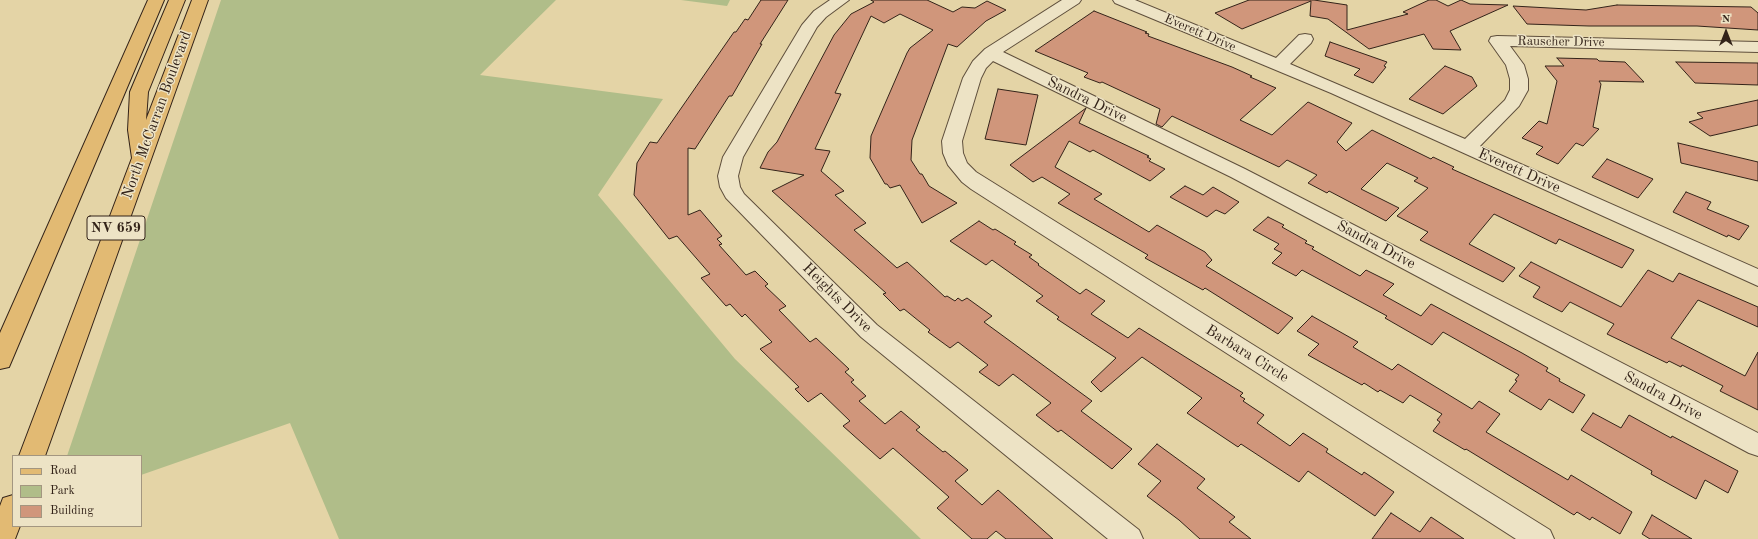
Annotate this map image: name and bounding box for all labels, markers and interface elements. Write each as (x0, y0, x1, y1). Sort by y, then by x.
street label: Everett Drive (1162, 11, 1238, 55)
north arrow (1706, 12, 1746, 52)
text: N (1722, 14, 1730, 25)
street label: North McCarran Boulevard (118, 29, 196, 201)
street label: Rauscher Drive (1517, 33, 1605, 51)
street label: Sandra Drive (1044, 73, 1130, 127)
street label: Everett Drive (1475, 145, 1563, 197)
road number: NV 659 (87, 216, 145, 240)
street label: Sandra Drive (1334, 217, 1418, 273)
street label: Heights Drive (798, 259, 876, 337)
street label: Barbara Circle (1202, 321, 1292, 387)
street label: Sandra Drive (1621, 368, 1705, 424)
legend (12, 455, 142, 527)
text: Road (50, 465, 77, 477)
text: Park (50, 485, 75, 497)
text: Building (50, 505, 94, 517)

